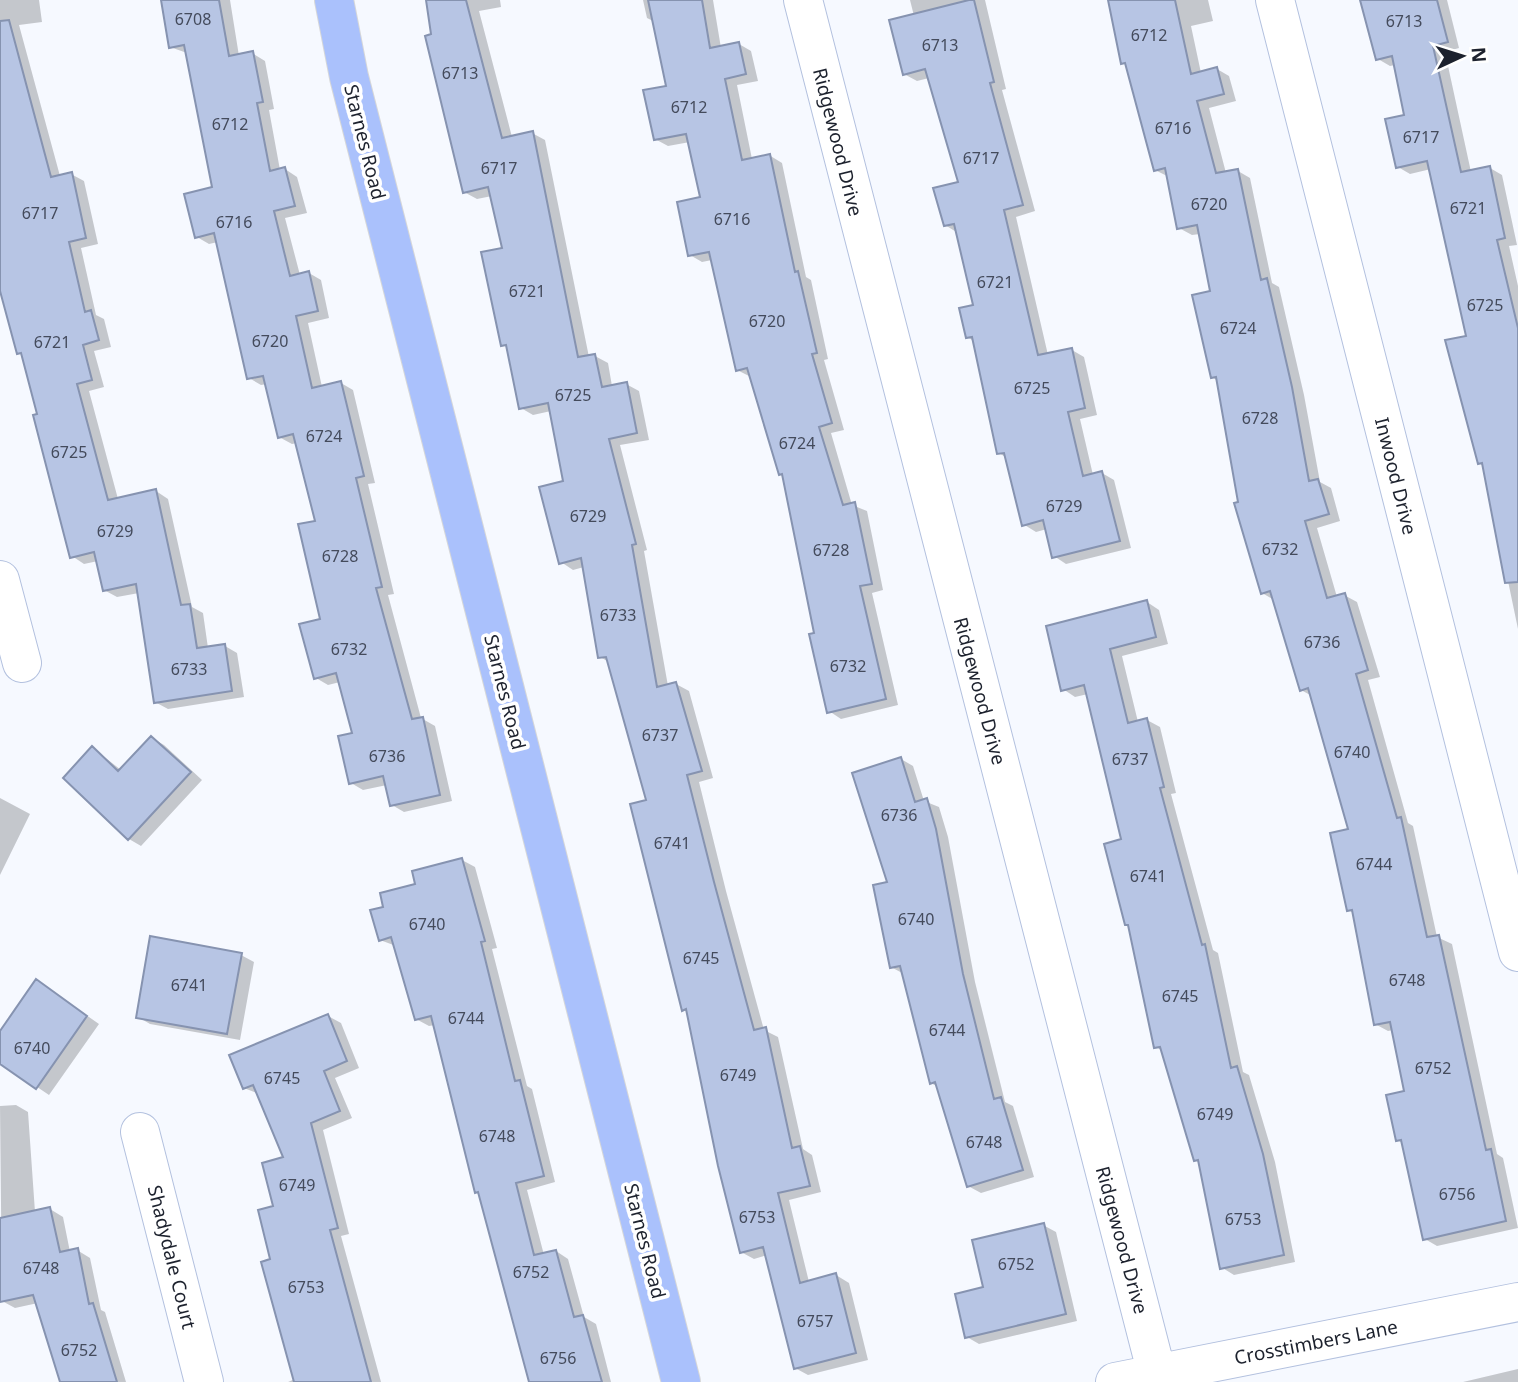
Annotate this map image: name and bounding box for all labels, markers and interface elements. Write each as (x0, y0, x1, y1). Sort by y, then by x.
house number: 6708 (175, 8, 211, 30)
house number: 6713 (1386, 10, 1422, 32)
north arrow (1427, 21, 1497, 91)
house number: 6712 (1131, 24, 1167, 46)
house number: 6713 (922, 34, 958, 56)
text: N (1465, 46, 1492, 63)
house number: 6713 (442, 62, 478, 84)
street label: Ridgewood Drive (807, 65, 869, 219)
street label: Starnes Road (338, 82, 392, 202)
house number: 6712 (671, 96, 707, 118)
house number: 6712 (212, 113, 248, 135)
house number: 6716 (1155, 117, 1191, 139)
house number: 6717 (1403, 126, 1439, 148)
house number: 6717 (963, 147, 999, 169)
house number: 6717 (481, 157, 517, 179)
house number: 6720 (1191, 193, 1227, 215)
house number: 6721 (1450, 197, 1486, 219)
house number: 6717 (22, 202, 58, 224)
house number: 6716 (714, 208, 750, 230)
house number: 6716 (216, 211, 252, 233)
house number: 6721 (977, 271, 1013, 293)
house number: 6721 (509, 280, 545, 302)
house number: 6725 (1467, 294, 1503, 316)
house number: 6720 (749, 310, 785, 332)
house number: 6724 (1220, 317, 1256, 339)
house number: 6720 (252, 330, 288, 352)
house number: 6721 (34, 331, 70, 353)
house number: 6725 (1014, 377, 1050, 399)
house number: 6725 (555, 384, 591, 406)
house number: 6728 (1242, 407, 1278, 429)
street label: Inwood Drive (1369, 415, 1423, 537)
house number: 6724 (306, 425, 342, 447)
house number: 6724 (779, 432, 815, 454)
house number: 6725 (51, 441, 87, 463)
house number: 6729 (1046, 495, 1082, 517)
house number: 6729 (570, 505, 606, 527)
house number: 6729 (97, 520, 133, 542)
house number: 6732 (1262, 538, 1298, 560)
house number: 6728 (813, 539, 849, 561)
house number: 6728 (322, 545, 358, 567)
house number: 6733 (600, 604, 636, 626)
street label: Ridgewood Drive (948, 614, 1012, 768)
house number: 6736 (1304, 631, 1340, 653)
street label: Starnes Road (478, 632, 532, 752)
house number: 6732 (331, 638, 367, 660)
house number: 6732 (830, 655, 866, 677)
house number: 6733 (171, 658, 207, 680)
house number: 6737 (642, 724, 678, 746)
house number: 6740 (1334, 741, 1370, 763)
house number: 6736 (369, 745, 405, 767)
house number: 6737 (1112, 748, 1148, 770)
house number: 6736 (881, 804, 917, 826)
house number: 6741 (654, 832, 690, 854)
house number: 6744 (1356, 853, 1392, 875)
house number: 6741 (1130, 865, 1166, 887)
house number: 6740 (898, 908, 934, 930)
house number: 6740 (409, 913, 445, 935)
house number: 6745 (683, 947, 719, 969)
house number: 6748 (1389, 969, 1425, 991)
house number: 6741 (171, 974, 207, 996)
house number: 6745 (1162, 985, 1198, 1007)
house number: 6744 (448, 1007, 484, 1029)
house number: 6744 (929, 1019, 965, 1041)
house number: 6740 (14, 1037, 50, 1059)
house number: 6752 (1415, 1057, 1451, 1079)
house number: 6749 (720, 1064, 756, 1086)
house number: 6745 (264, 1067, 300, 1089)
house number: 6749 (1197, 1103, 1233, 1125)
house number: 6748 (479, 1125, 515, 1147)
house number: 6748 (966, 1131, 1002, 1153)
street label: Ridgewood Drive (1090, 1163, 1154, 1317)
house number: 6749 (279, 1174, 315, 1196)
street label: Starnes Road (618, 1181, 672, 1301)
street label: Shadydale Court (142, 1183, 202, 1332)
house number: 6756 (1439, 1183, 1475, 1205)
house number: 6753 (739, 1206, 775, 1228)
house number: 6753 (1225, 1208, 1261, 1230)
house number: 6752 (998, 1253, 1034, 1275)
house number: 6748 (23, 1257, 59, 1279)
house number: 6752 (513, 1261, 549, 1283)
house number: 6753 (288, 1276, 324, 1298)
house number: 6757 (797, 1310, 833, 1332)
street label: Crosstimbers Lane (1232, 1313, 1400, 1371)
house number: 6752 (61, 1339, 97, 1361)
house number: 6756 (540, 1347, 576, 1369)

